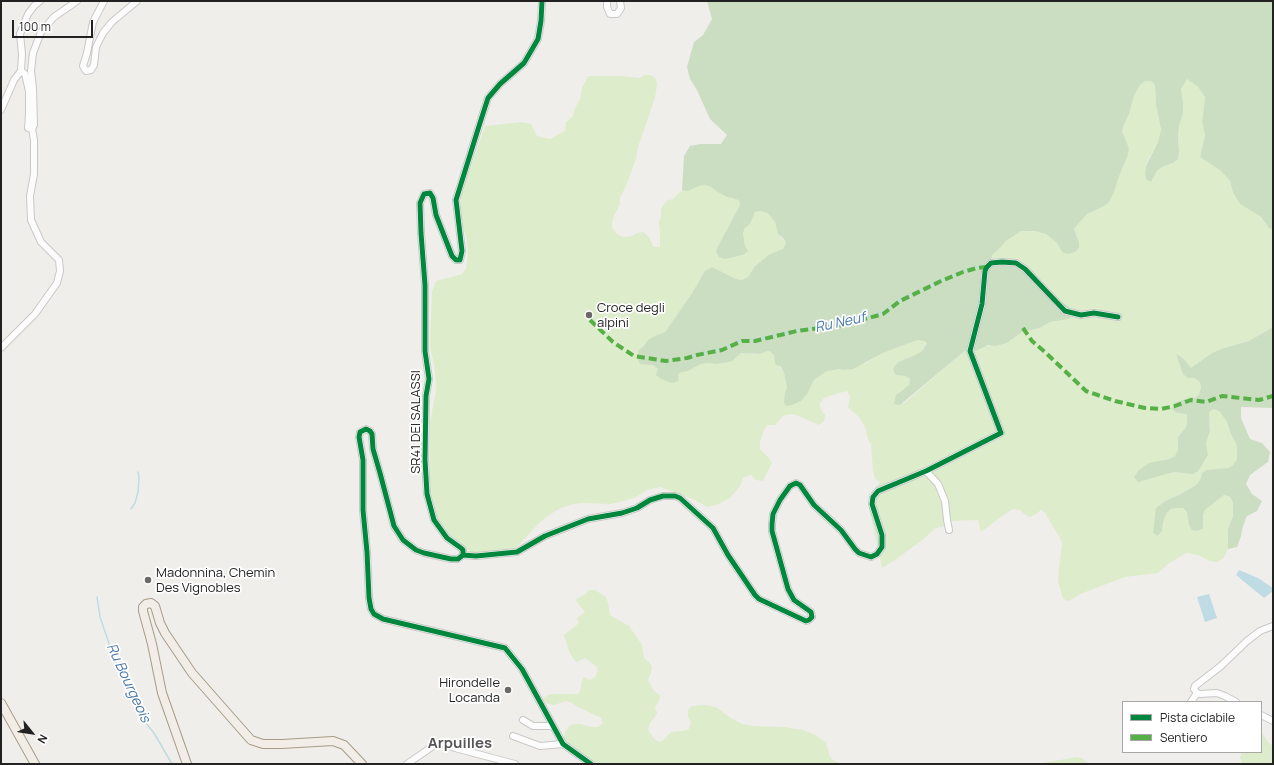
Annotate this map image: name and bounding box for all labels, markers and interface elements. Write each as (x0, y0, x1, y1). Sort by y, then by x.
scale bar (14, 12, 95, 38)
text: 100 m (19, 18, 51, 35)
place label: Croce degli alpini (597, 300, 665, 331)
water label: Ru Neuf (813, 309, 867, 337)
marker: Croce degli alpini (584, 310, 594, 320)
street label: SR41 DEI SALASSI (408, 370, 424, 474)
place label: Madonnina, Chemin Des Vignobles (156, 565, 275, 596)
marker: Madonnina, Chemin Des Vignobles (143, 575, 153, 585)
water label: Ru Bourgeois (102, 641, 154, 725)
place label: Hirondelle Locanda (439, 675, 500, 706)
marker: Hirondelle Locanda (503, 685, 513, 695)
legend (1122, 701, 1262, 753)
text: Pista ciclabile (1160, 709, 1235, 726)
north arrow (12, 713, 52, 753)
text: Sentiero (1160, 729, 1207, 746)
text: N (34, 732, 51, 746)
district label: Arpuilles (428, 735, 492, 753)

